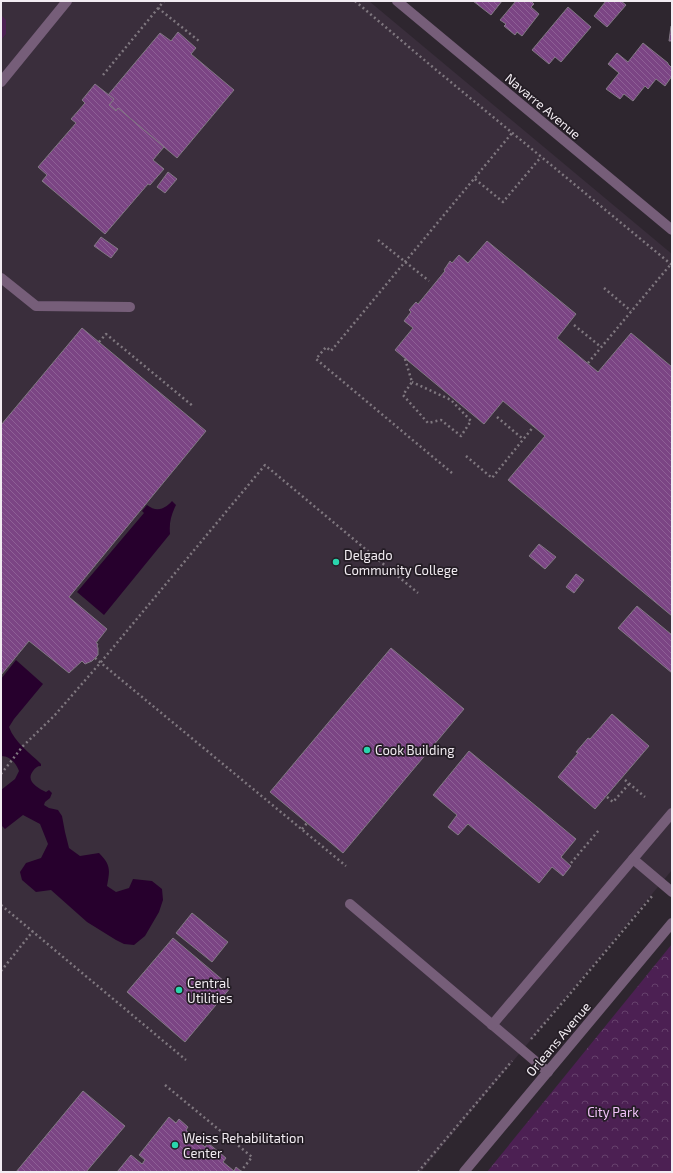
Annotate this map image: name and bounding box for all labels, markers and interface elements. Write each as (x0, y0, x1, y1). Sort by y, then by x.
street label: Navarre Avenue (502, 70, 584, 142)
place label: Delgado Community College (344, 547, 458, 578)
marker: Delgado Community College (331, 557, 341, 567)
place label: Cook Building (375, 742, 455, 758)
marker: Cook Building (362, 745, 372, 755)
place label: Central Utilities (187, 975, 233, 1006)
marker: Central Utilities (174, 985, 184, 995)
street label: Orleans Avenue (522, 999, 594, 1079)
park label: City Park (587, 1104, 639, 1120)
place label: Weiss Rehabilitation Center (183, 1130, 304, 1161)
marker: Weiss Rehabilitation Center (170, 1140, 180, 1150)

